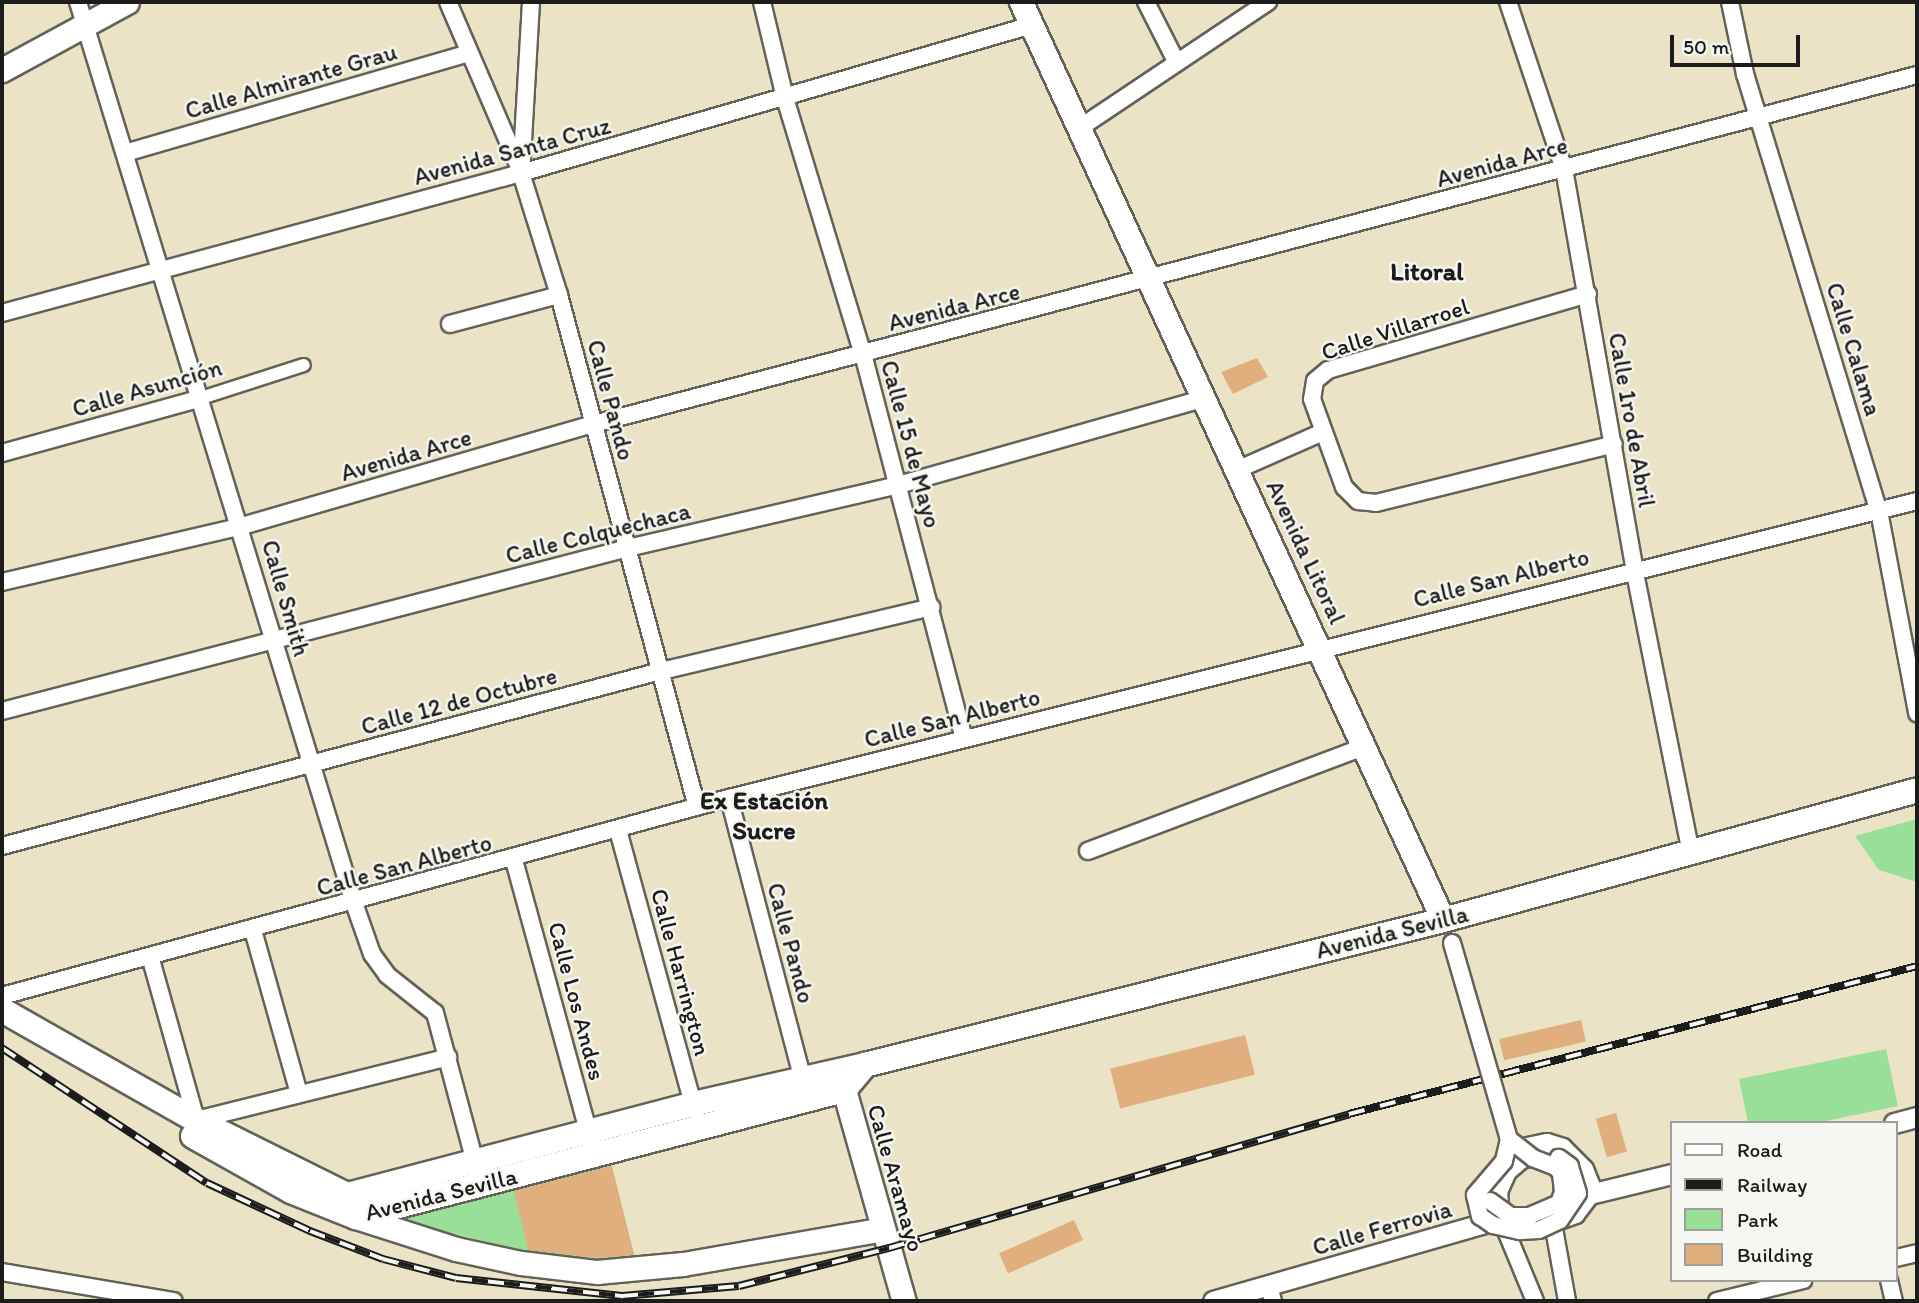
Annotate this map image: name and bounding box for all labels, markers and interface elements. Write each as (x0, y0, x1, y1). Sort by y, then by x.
scale bar (1674, 21, 1804, 65)
text: 50 m (1683, 34, 1729, 59)
street label: Calle Almirante Grau (182, 37, 400, 125)
street label: Avenida Santa Cruz (411, 111, 613, 191)
street label: Avenida Arce (1433, 131, 1571, 193)
district label: Litoral (1390, 256, 1464, 288)
street label: Avenida Arce (885, 277, 1023, 337)
street label: Calle Calama (1820, 279, 1888, 419)
street label: Calle Villarroel (1318, 292, 1472, 366)
street label: Calle 1ro de Abril (1602, 331, 1662, 509)
street label: Calle Pando (581, 337, 641, 463)
street label: Calle Asunción (69, 353, 225, 423)
street label: Calle 15 de Mayo (875, 357, 947, 531)
street label: Avenida Arce (337, 423, 475, 487)
street label: Avenida Litoral (1260, 476, 1352, 628)
street label: Calle Colquechaca (503, 496, 693, 570)
street label: Calle Smith (256, 536, 316, 660)
street label: Calle San Alberto (1410, 542, 1592, 614)
street label: Calle 12 de Octubre (358, 661, 560, 741)
street label: Calle San Alberto (861, 682, 1043, 754)
district label: Ex Estación Sucre (700, 785, 828, 846)
street label: Calle San Alberto (313, 828, 495, 902)
street label: Calle Pando (761, 880, 821, 1006)
street label: Calle Harrington (645, 885, 717, 1059)
street label: Avenida Sevilla (1313, 899, 1471, 965)
street label: Calle Los Andes (542, 919, 612, 1083)
street label: Calle Aramayo (861, 1102, 931, 1254)
legend (1671, 1121, 1898, 1282)
text: Road (1737, 1137, 1782, 1162)
street label: Avenida Sevilla (362, 1161, 520, 1227)
text: Railway (1737, 1172, 1807, 1197)
street label: Calle Ferrovia (1310, 1195, 1454, 1261)
text: Park (1737, 1207, 1778, 1232)
text: Building (1737, 1242, 1813, 1267)

